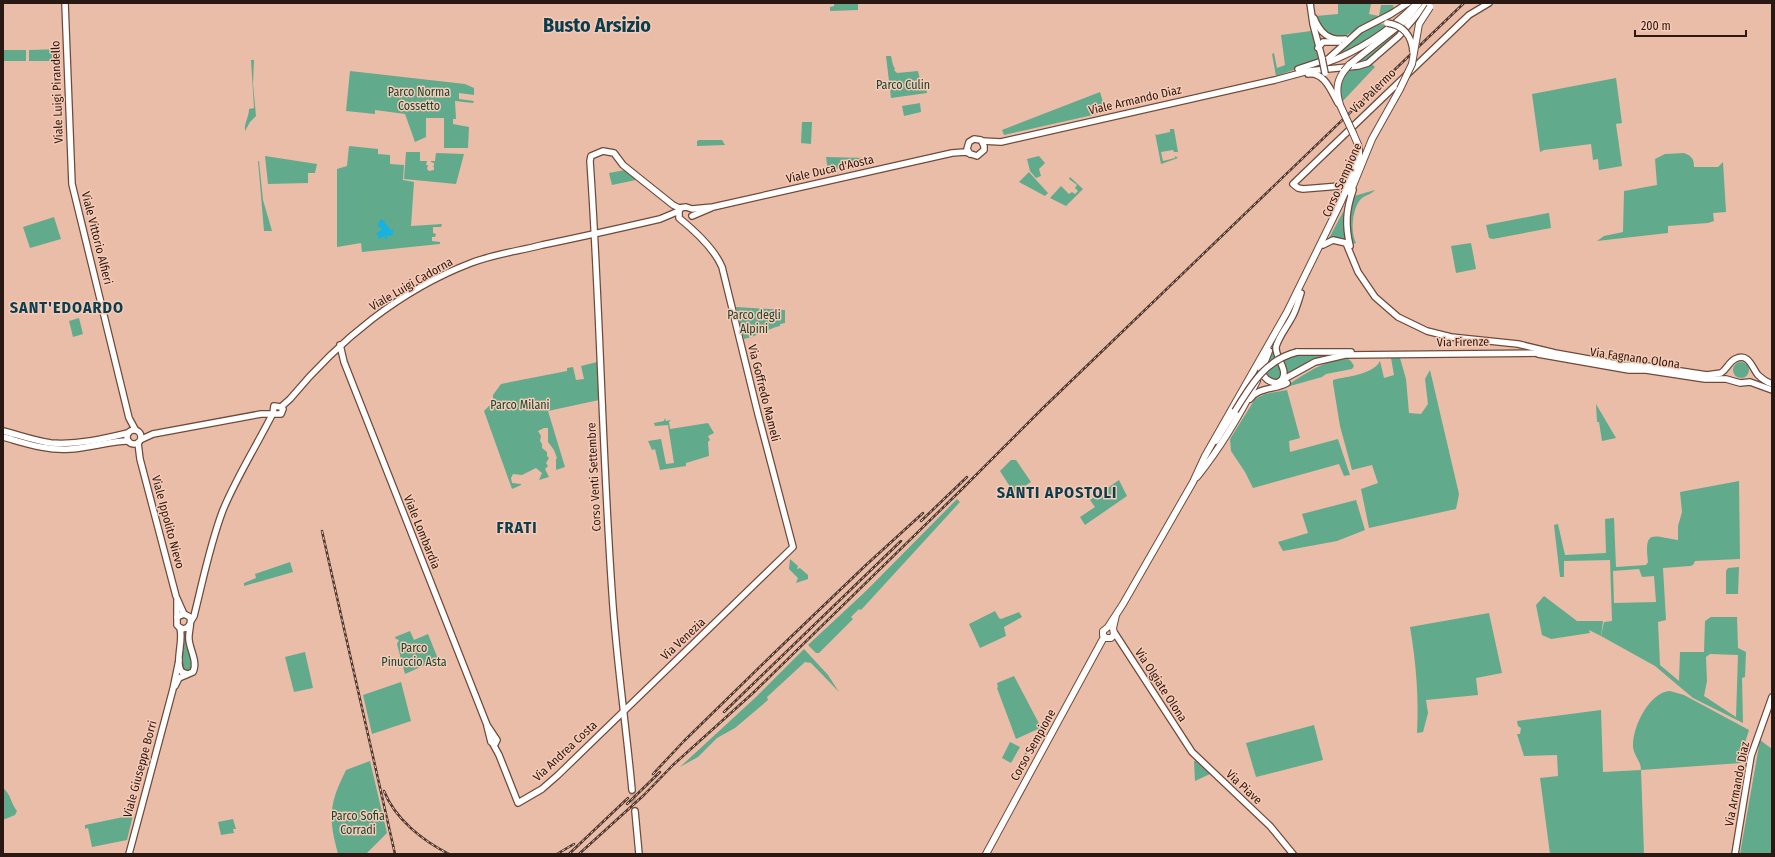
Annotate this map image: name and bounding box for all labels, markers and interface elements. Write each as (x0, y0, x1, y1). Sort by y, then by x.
scale bar (1635, 12, 1746, 38)
district label: Busto Arsizio (543, 13, 651, 37)
text: 200 m (1641, 19, 1671, 33)
street label: Viale Luigi Pirandello (48, 40, 66, 144)
street label: Via Palermo (1347, 66, 1399, 116)
park label: Parco Culin (876, 78, 930, 92)
street label: Viale Armando Diaz (1087, 82, 1183, 117)
park label: Parco Norma Cossetto (388, 85, 450, 113)
street label: Corso Sempione (1319, 141, 1365, 219)
street label: Viale Duca d'Aosta (785, 152, 875, 186)
street label: Viale Vittorio Alfieri (79, 190, 115, 286)
street label: Viale Luigi Cadorna (367, 254, 455, 313)
district label: SANT'EDOARDO (10, 298, 124, 317)
park label: Parco degli Alpini (727, 308, 781, 336)
street label: Via Firenze (1437, 335, 1489, 349)
street label: Via Goffredo Mameli (745, 343, 783, 443)
street label: Via Fagnano Olona (1589, 345, 1681, 371)
park label: Parco Milani (490, 398, 550, 412)
street label: Corso Venti Settembre (584, 422, 604, 532)
street label: Viale Ippolito Nievo (149, 474, 187, 570)
district label: SANTI APOSTOLI (997, 483, 1117, 502)
street label: Viale Lombardia (401, 493, 443, 571)
district label: FRATI (496, 518, 538, 537)
street label: Via Venezia (658, 615, 708, 663)
park label: Parco Pinuccio Asta (381, 641, 447, 669)
street label: Via Olgiate Olona (1132, 646, 1190, 724)
street label: Corso Sempione (1008, 707, 1058, 783)
street label: Via Andrea Costa (530, 718, 600, 784)
street label: Viale Giuseppe Borri (120, 719, 160, 819)
street label: Via Armando Diaz (1722, 740, 1752, 828)
street label: Via Piave (1223, 767, 1265, 807)
park label: Parco Sofia Corradi (331, 809, 385, 837)

